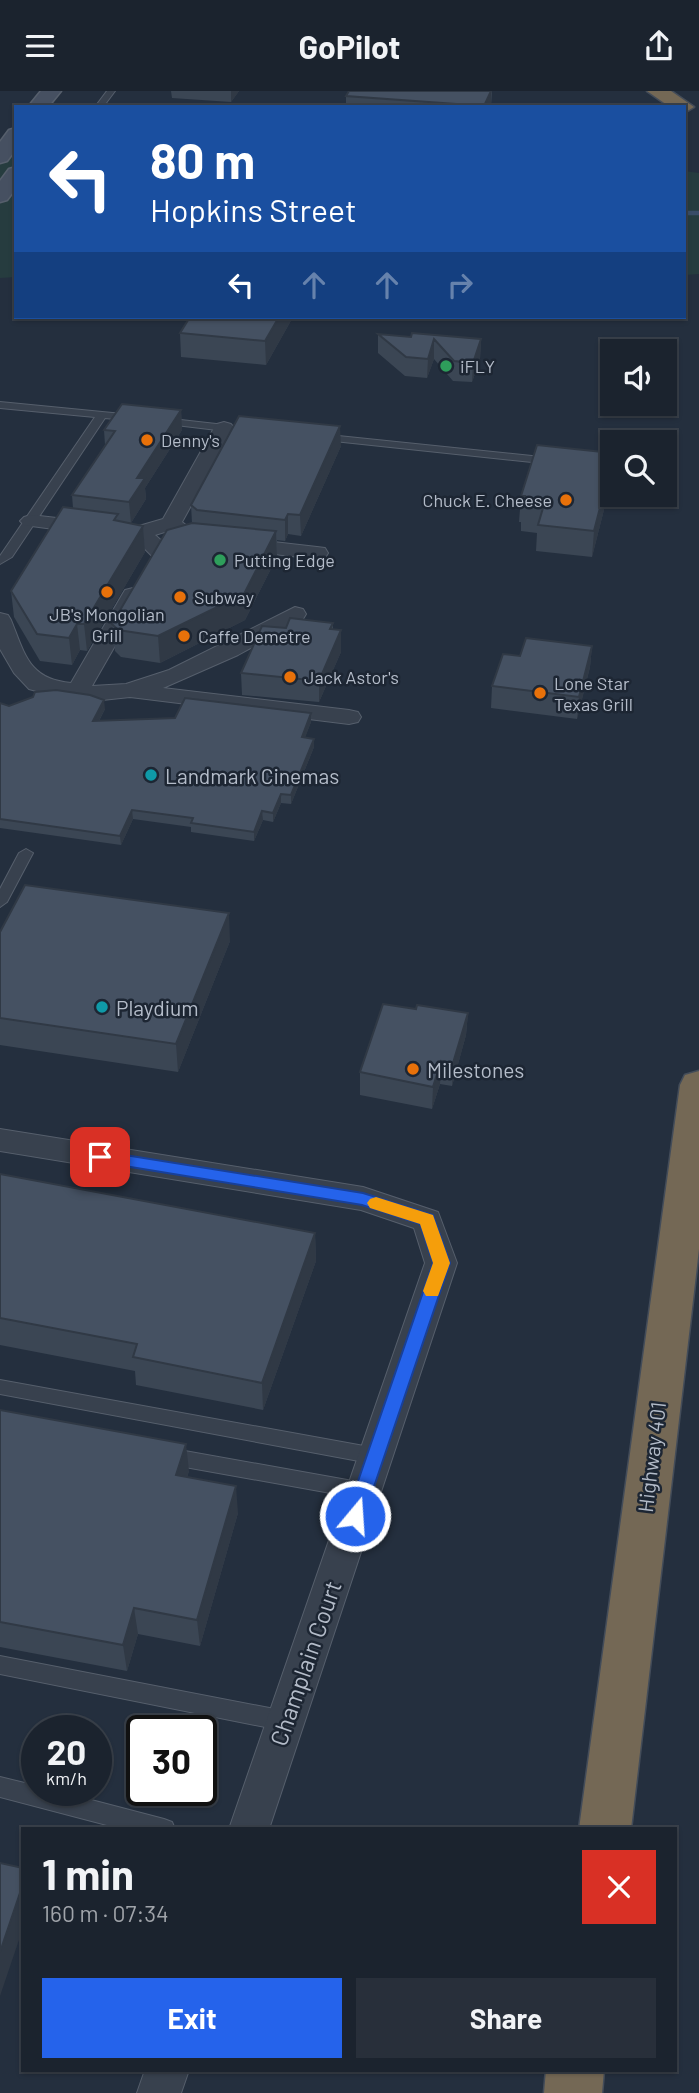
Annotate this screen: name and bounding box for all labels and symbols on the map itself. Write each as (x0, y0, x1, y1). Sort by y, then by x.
place label: iFLY (460, 355, 495, 377)
marker: iFLY (438, 358, 454, 374)
place label: Denny's (161, 429, 220, 451)
marker: Denny's (139, 432, 155, 448)
place label: Chuck E. Cheese (422, 489, 552, 511)
marker: Chuck E. Cheese (558, 492, 574, 508)
place label: Putting Edge (234, 549, 335, 571)
marker: Putting Edge (212, 552, 228, 568)
marker: JB's Mongolian Grill (99, 584, 115, 600)
place label: Subway (194, 586, 254, 608)
marker: Subway (172, 589, 188, 605)
place label: JB's Mongolian Grill (49, 603, 165, 646)
place label: Caffe Demetre (198, 625, 311, 647)
marker: Caffe Demetre (176, 628, 192, 644)
place label: Jack Astor's (304, 666, 399, 688)
marker: Jack Astor's (282, 669, 298, 685)
place label: Lone Star Texas Grill (554, 672, 633, 715)
marker: Lone Star Texas Grill (532, 685, 548, 701)
place label: Landmark Cinemas (165, 763, 339, 788)
marker: Landmark Cinemas (143, 767, 159, 783)
place label: Playdium (116, 995, 199, 1020)
marker: Playdium (94, 999, 110, 1015)
place label: Milestones (427, 1057, 524, 1082)
marker: Milestones (405, 1061, 421, 1077)
pin (70, 1127, 130, 1187)
street label: Highway 401 (632, 1400, 670, 1514)
position arrow (318, 1479, 392, 1553)
street label: Champlain Court (263, 1577, 347, 1749)
speed limit sign: 30 (126, 1715, 217, 1806)

